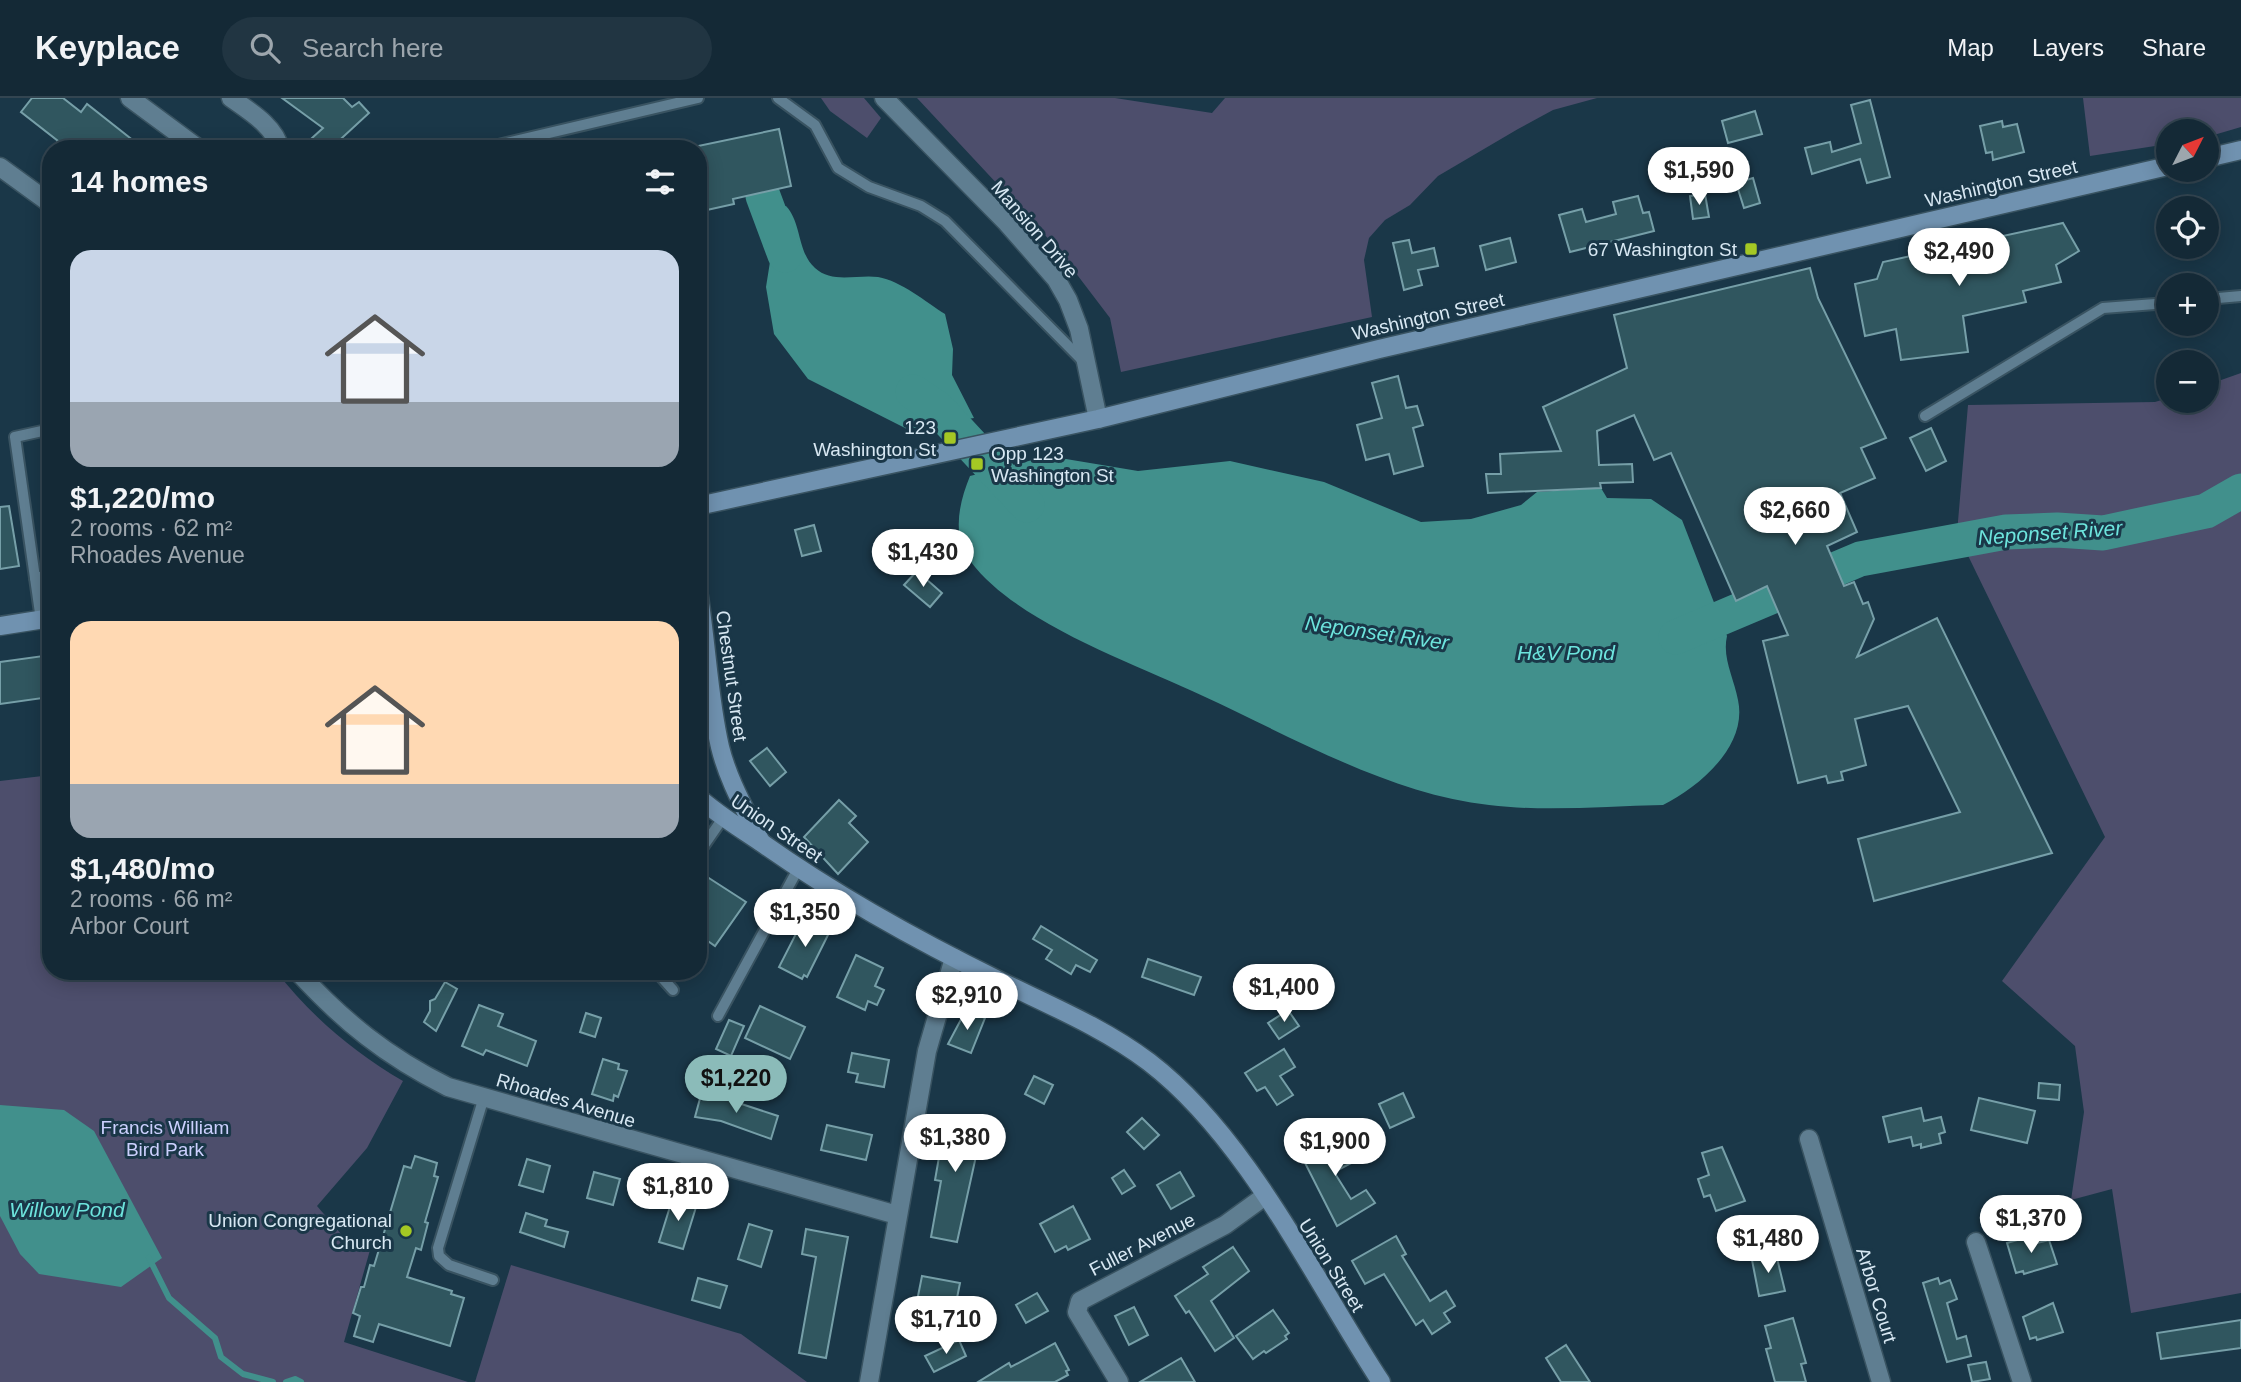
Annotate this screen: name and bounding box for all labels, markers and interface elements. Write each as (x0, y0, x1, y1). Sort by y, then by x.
search box (222, 17, 712, 80)
text: Keyplace (35, 29, 180, 66)
icon: search (246, 29, 284, 67)
text: Search here (302, 33, 444, 63)
text: Map (1947, 34, 1994, 61)
text: Layers (2032, 34, 2104, 61)
text: Share (2142, 34, 2206, 61)
north arrow (2156, 119, 2219, 182)
map controls (2156, 119, 2219, 413)
pin: $1,590 (1642, 148, 1756, 207)
street label: Washington Street (1923, 156, 2080, 211)
text: $1,590 (1664, 157, 1734, 183)
icon: filters (641, 163, 679, 201)
text: 14 homes (70, 165, 208, 198)
street label: Mansion Drive (987, 177, 1082, 282)
button: locate (2156, 196, 2219, 259)
pin: $2,490 (1902, 228, 2016, 288)
text: $2,490 (1924, 238, 1994, 264)
place label: 67 Washington St (1588, 239, 1738, 260)
marker: 67 Washington St (1743, 241, 1759, 257)
button: + (2156, 273, 2219, 336)
street label: Washington Street (1350, 289, 1507, 344)
icon: home (312, 296, 438, 422)
button: − (2156, 350, 2219, 413)
place label: 123 Washington St (813, 417, 937, 460)
marker: 123 Washington St (942, 430, 958, 446)
place label: Opp 123 Washington St (991, 443, 1115, 486)
marker: Opp 123 Washington St (969, 456, 985, 472)
text: $1,220/mo (70, 481, 215, 514)
pin: $2,660 (1738, 488, 1852, 547)
text: $2,660 (1760, 497, 1830, 523)
text: 2 rooms · 62 m² (70, 515, 232, 541)
water label: Neponset River (1977, 516, 2124, 549)
pin: $1,430 (866, 530, 980, 589)
text: $1,430 (888, 539, 958, 565)
text: Rhoades Avenue (70, 542, 245, 568)
street label: Chestnut Street (712, 609, 751, 744)
water label: Neponset River (1304, 611, 1451, 654)
water label: H&V Pond (1517, 641, 1616, 664)
icon: home (312, 667, 438, 793)
street label: Union Street (727, 790, 827, 867)
text: $1,480/mo (70, 852, 215, 885)
text: 2 rooms · 66 m² (70, 886, 232, 912)
pin: $1,350 (748, 890, 862, 949)
text: $1,350 (770, 899, 840, 925)
text: Arbor Court (70, 913, 189, 939)
pin: $1,400 (1227, 964, 1341, 1024)
pin: $2,910 (910, 972, 1024, 1032)
text: $1,400 (1249, 974, 1319, 1000)
text: $2,910 (932, 982, 1002, 1008)
pin: $1,220 (679, 1056, 793, 1115)
text: $1,220 (701, 1065, 771, 1091)
street label: Rhoades Avenue (494, 1069, 638, 1132)
pin: $1,380 (898, 1114, 1012, 1174)
park label: Francis William Bird Park (101, 1117, 229, 1160)
pin: $1,900 (1278, 1118, 1392, 1178)
text: $1,380 (920, 1124, 990, 1150)
text: $1,900 (1300, 1128, 1370, 1154)
pin: $1,810 (621, 1164, 735, 1223)
text: $1,810 (643, 1173, 713, 1199)
pin: $1,370 (1974, 1196, 2088, 1255)
water label: Willow Pond (9, 1198, 126, 1221)
text: $1,370 (1996, 1205, 2066, 1231)
street label: Fuller Avenue (1086, 1209, 1199, 1280)
place label: Union Congregational Church (208, 1210, 392, 1253)
street label: Union Street (1295, 1215, 1369, 1316)
pin: $1,480 (1711, 1216, 1825, 1275)
marker: Union Congregational Church (398, 1223, 414, 1239)
text: $1,480 (1733, 1225, 1803, 1251)
street label: Arbor Court (1852, 1245, 1901, 1346)
pin: $1,710 (889, 1296, 1003, 1356)
text: $1,710 (911, 1306, 981, 1332)

